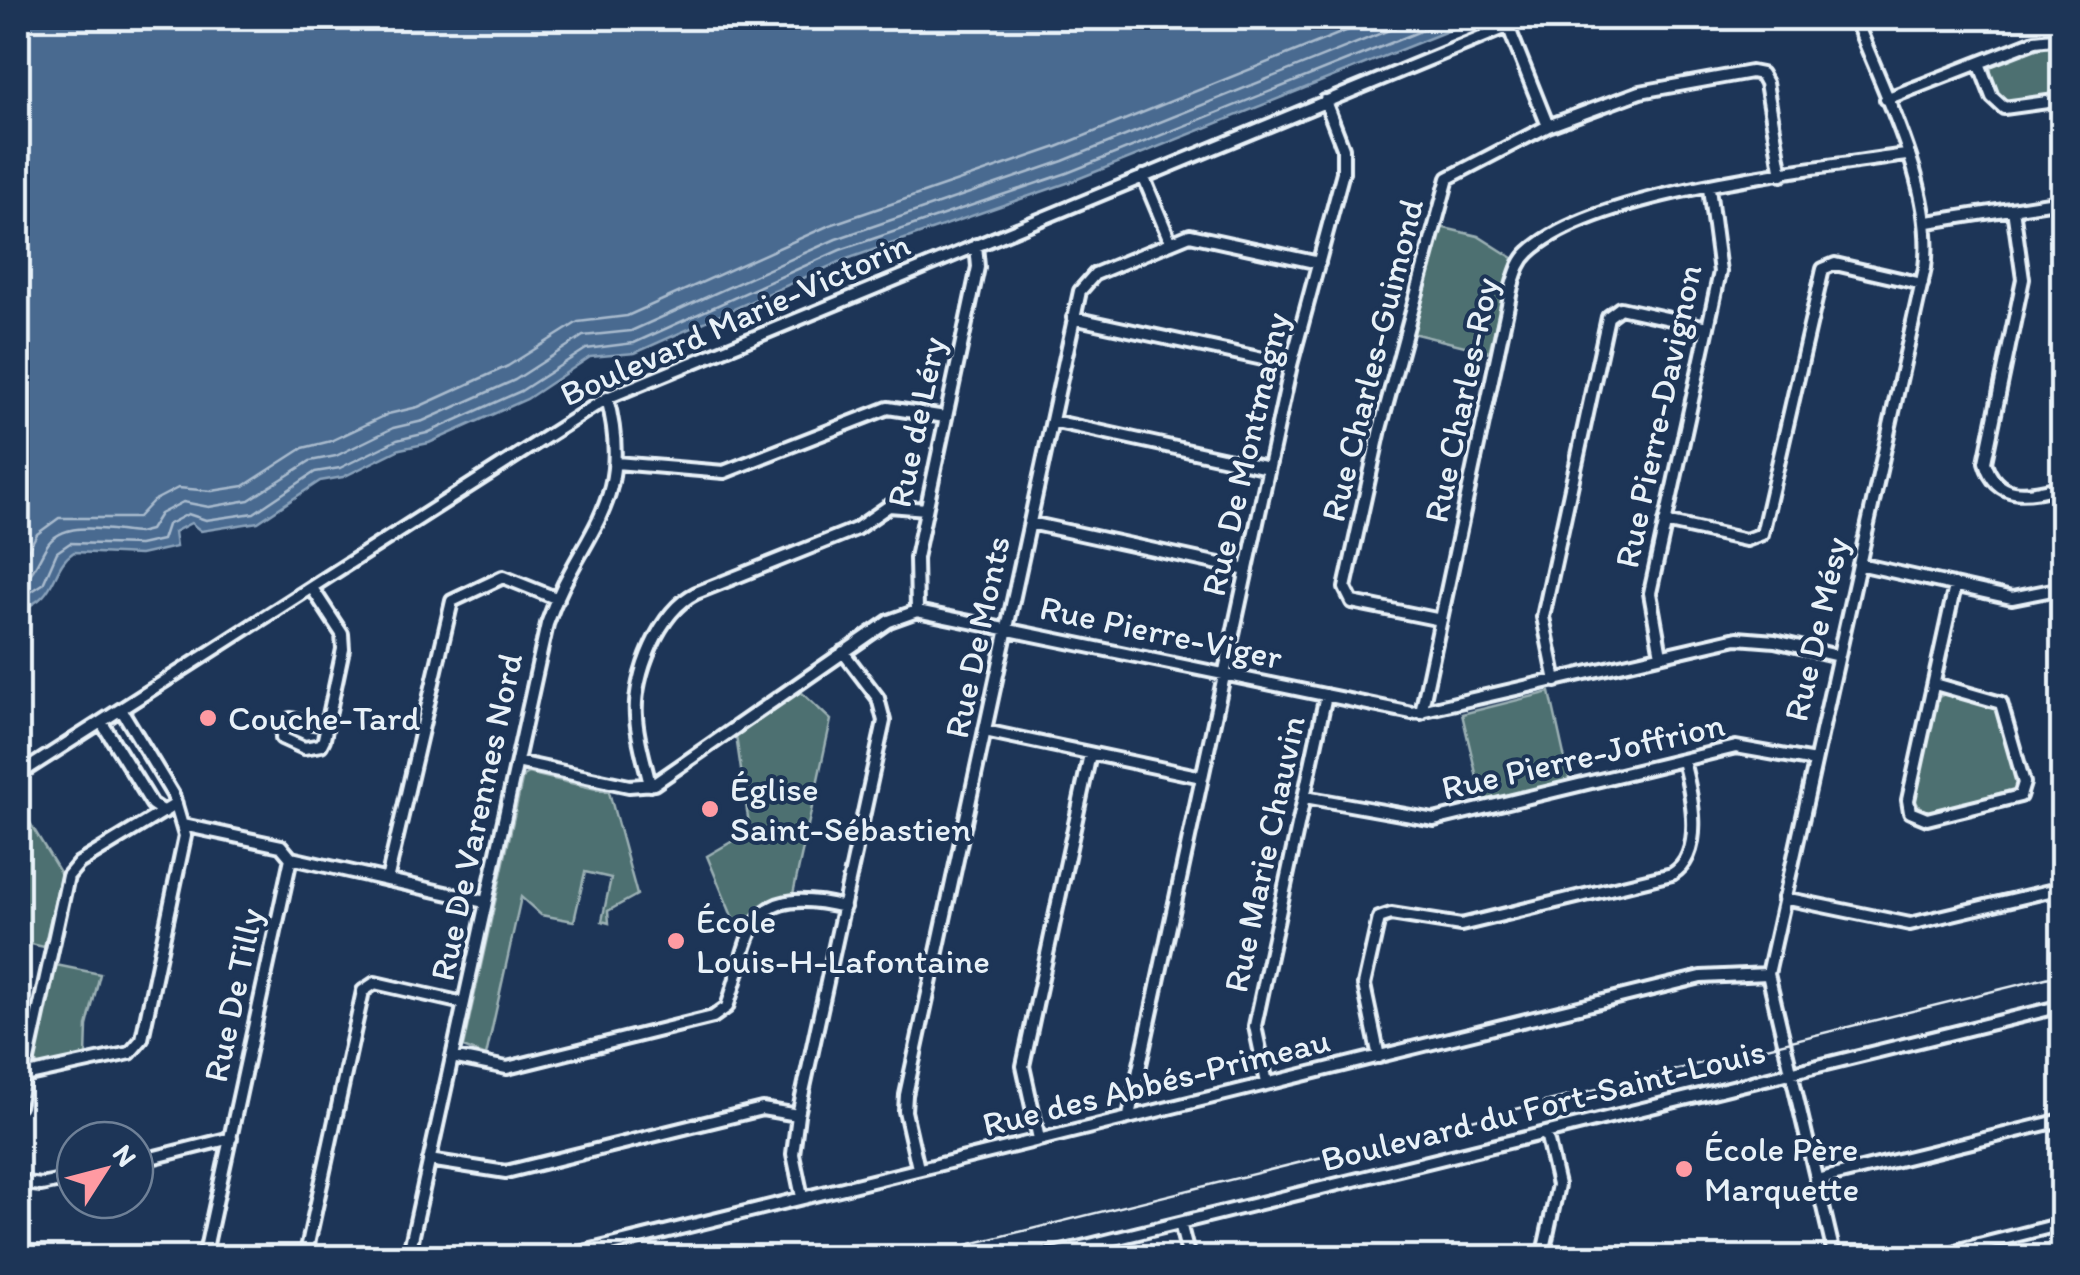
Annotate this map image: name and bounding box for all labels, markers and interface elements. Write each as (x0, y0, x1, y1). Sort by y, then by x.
street label: Rue Charles-Guimond (1312, 194, 1432, 526)
street label: Boulevard Marie-Victorin (554, 223, 917, 415)
street label: Rue Pierre-Davignon (1605, 260, 1711, 572)
street label: Rue Charles-Roy (1415, 274, 1507, 526)
street label: Rue De Montmagny (1192, 308, 1298, 600)
street label: Rue de Léry (877, 333, 955, 511)
street label: Rue De Monts (935, 532, 1019, 742)
street label: Rue De Mésy (1774, 533, 1858, 725)
street label: Rue Pierre-Viger (1036, 586, 1286, 678)
street label: Rue De Varennes Nord (421, 649, 531, 985)
place label: Couche-Tard (228, 697, 420, 739)
street label: Rue Pierre-Joffrion (1437, 703, 1729, 809)
marker: Couche-Tard (197, 707, 219, 729)
street label: Rue Marie Chauvin (1214, 712, 1314, 996)
place label: Église Saint-Sébastien (730, 768, 971, 850)
marker: Église Saint-Sébastien (699, 798, 721, 820)
place label: École Louis-H-Lafontaine (696, 900, 990, 982)
street label: Rue De Tilly (194, 904, 272, 1086)
marker: École Louis-H-Lafontaine (665, 930, 687, 952)
street label: Rue des Abbés-Primeau (978, 1019, 1334, 1145)
street label: Boulevard du Fort-Saint-Louis (1316, 1029, 1770, 1181)
north arrow (55, 1120, 155, 1220)
place label: École Père Marquette (1704, 1128, 1859, 1210)
text: N (106, 1138, 145, 1173)
marker: École Père Marquette (1673, 1158, 1695, 1180)

